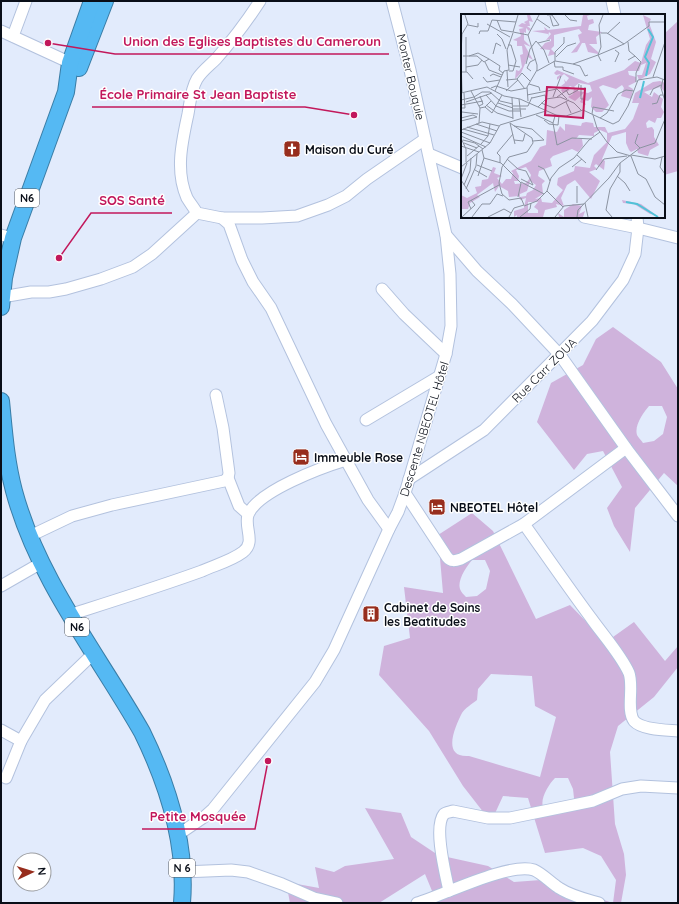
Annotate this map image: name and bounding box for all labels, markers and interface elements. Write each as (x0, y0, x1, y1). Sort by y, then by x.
inset map (461, 14, 665, 218)
callout: Union des Eglises Baptistes du Cameroun (115, 29, 389, 54)
street label: Monter Bouquie (394, 32, 428, 122)
text: Union des Eglises Baptistes du Cameroun (123, 33, 381, 49)
callout: École Primaire St Jean Baptiste (92, 82, 305, 107)
text: École Primaire St Jean Baptiste (99, 86, 297, 102)
church icon: Maison du Curé (282, 139, 302, 159)
place label: Maison du Curé (305, 142, 394, 157)
callout: SOS Santé (91, 188, 172, 213)
road number: N6 (15, 189, 39, 207)
text: SOS Santé (99, 192, 165, 208)
street label: Rue Carr ZOUA (508, 334, 580, 406)
street label: Descente NBEOTEL Hôtel (396, 360, 452, 498)
hotel icon: Immeuble Rose (291, 447, 311, 467)
place label: Immeuble Rose (314, 450, 403, 465)
hotel icon: NBEOTEL Hôtel (427, 497, 447, 517)
place label: NBEOTEL Hôtel (450, 500, 538, 515)
place label: Cabinet de Soins les Beatitudes (384, 600, 481, 629)
building icon: Cabinet de Soins les Beatitudes (361, 604, 381, 624)
road number: N6 (65, 618, 89, 636)
callout: Petite Mosquée (142, 804, 255, 829)
text: Petite Mosquée (150, 808, 247, 824)
north arrow (12, 852, 52, 892)
road number: N 6 (169, 859, 195, 877)
text: N (35, 867, 49, 876)

